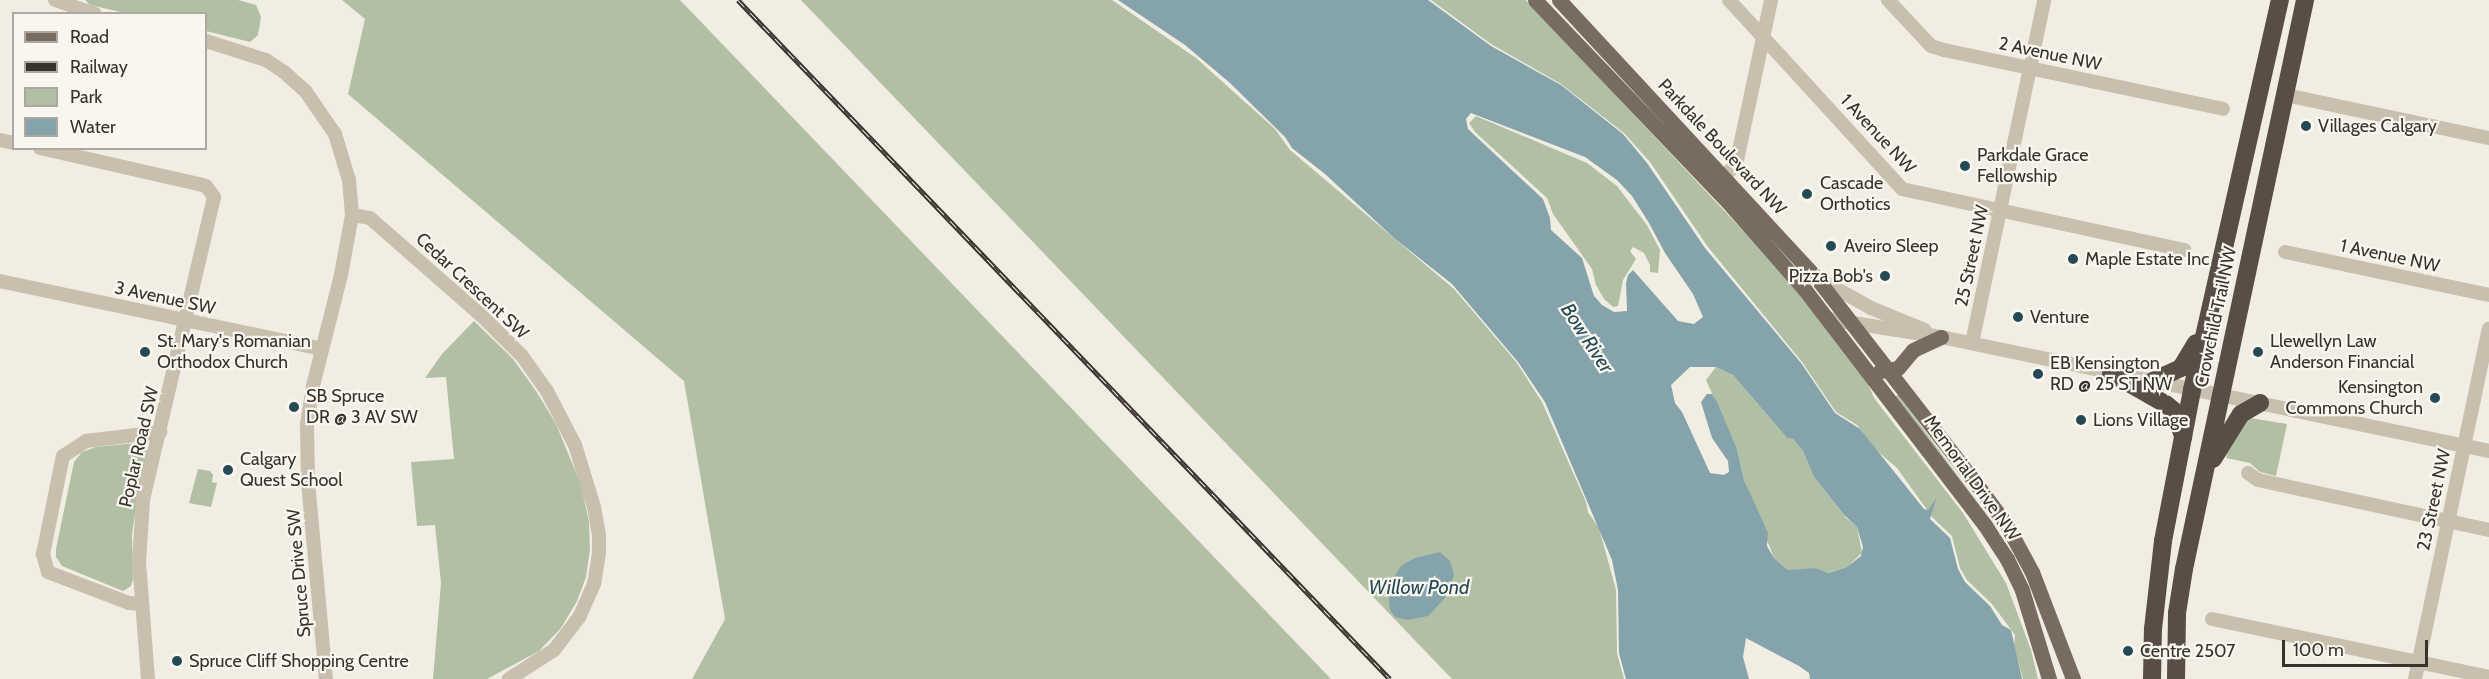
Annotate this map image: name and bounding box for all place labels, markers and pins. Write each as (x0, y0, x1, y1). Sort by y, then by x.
place label: Villages Calgary (2318, 115, 2437, 137)
marker: Villages Calgary (2299, 119, 2313, 133)
place label: Parkdale Grace Fellowship (1977, 145, 2089, 188)
marker: Parkdale Grace Fellowship (1958, 159, 1972, 173)
place label: Cascade Orthotics (1820, 173, 1891, 216)
marker: Cascade Orthotics (1798, 185, 1816, 203)
place label: Aveiro Sleep (1844, 235, 1939, 257)
marker: Aveiro Sleep (1822, 237, 1840, 255)
place label: Maple Estate Inc (2085, 248, 2209, 270)
marker: Maple Estate Inc (2066, 252, 2080, 266)
place label: Pizza Bob's (1789, 265, 1873, 287)
marker: Pizza Bob's (1878, 269, 1892, 283)
place label: Venture (2030, 306, 2089, 328)
marker: Venture (2011, 310, 2025, 324)
place label: St. Mary's Romanian Orthodox Church (157, 331, 311, 374)
place label: Llewellyn Law Anderson Financial (2270, 331, 2414, 374)
marker: St. Mary's Romanian Orthodox Church (138, 345, 152, 359)
marker: Llewellyn Law Anderson Financial (2251, 345, 2265, 359)
place label: EB Kensington RD @ 25 ST NW (2050, 353, 2172, 395)
marker: EB Kensington RD @ 25 ST NW (2031, 367, 2045, 381)
place label: Kensington Commons Church (2286, 377, 2423, 420)
place label: SB Spruce DR @ 3 AV SW (306, 386, 418, 428)
marker: Kensington Commons Church (2428, 391, 2442, 405)
marker: SB Spruce DR @ 3 AV SW (287, 400, 301, 414)
place label: Lions Village (2093, 409, 2188, 431)
marker: Lions Village (2074, 413, 2088, 427)
place label: Calgary Quest School (240, 449, 342, 492)
marker: Calgary Quest School (221, 463, 235, 477)
place label: Centre 2507 (2140, 640, 2235, 662)
marker: Centre 2507 (2121, 644, 2135, 658)
place label: Spruce Cliff Shopping Centre (189, 650, 409, 672)
marker: Spruce Cliff Shopping Centre (170, 654, 184, 668)

